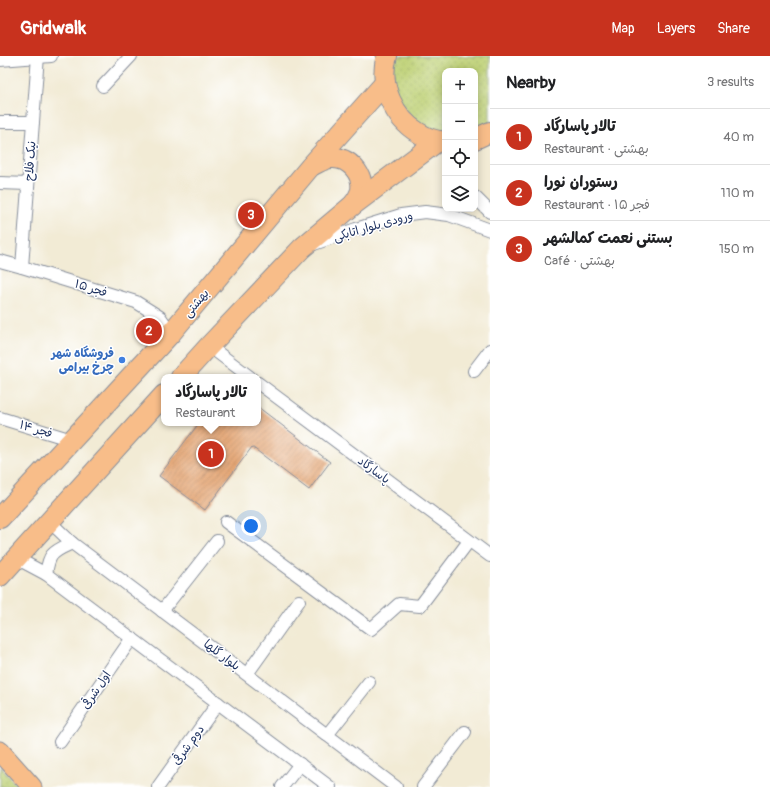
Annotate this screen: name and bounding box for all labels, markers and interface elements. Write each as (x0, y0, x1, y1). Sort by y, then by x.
text: Gridwalk (20, 16, 86, 40)
text: Map (612, 20, 635, 37)
text: Layers (657, 20, 695, 37)
text: Share (717, 20, 750, 37)
map controls (442, 68, 478, 212)
button: + (442, 68, 478, 104)
text: Nearby (506, 72, 555, 93)
text: 3 results (707, 74, 754, 90)
button: − (442, 104, 478, 140)
text: تالار پاسارگاد (544, 117, 616, 136)
text: 1 (516, 129, 522, 145)
text: 40 m (723, 129, 754, 145)
button: locate (442, 140, 478, 176)
street label: نیک فلاح (22, 141, 40, 182)
text: Restaurant · بهشتی (544, 141, 649, 157)
text: رستوران نورا (544, 173, 618, 192)
button: layers (442, 176, 478, 212)
text: 2 (515, 185, 523, 201)
text: 110 m (721, 185, 754, 201)
text: Restaurant · فجر ۱۵ (544, 197, 650, 213)
pin: 3 (238, 200, 264, 230)
street label: ورودی بلوار اتابکی (332, 208, 415, 245)
text: بستنی نعمت کمالشهر (544, 229, 673, 248)
text: 3 (515, 241, 523, 257)
text: 150 m (719, 241, 754, 257)
text: Café · بهشتی (544, 253, 615, 269)
street label: فجر ۱۵ (73, 276, 109, 300)
street label: بهشتی (180, 286, 212, 320)
pin: 2 (136, 316, 162, 346)
place label: فروشگاه شهر چرخ بیرامی (50, 345, 114, 375)
marker: فروشگاه شهر چرخ بیرامی (117, 355, 127, 365)
popup (161, 374, 261, 426)
text: تالار پاسارگاد (175, 383, 247, 402)
text: Restaurant (175, 405, 235, 421)
street label: فجر ۱۴ (17, 417, 54, 442)
pin: 1 (198, 439, 224, 469)
street label: پاسارگاد (355, 453, 393, 487)
your location (241, 516, 261, 536)
street label: بلوار گلها (200, 637, 243, 674)
street label: اول شرقی (78, 668, 115, 712)
street label: دوم شرقی (169, 722, 209, 769)

